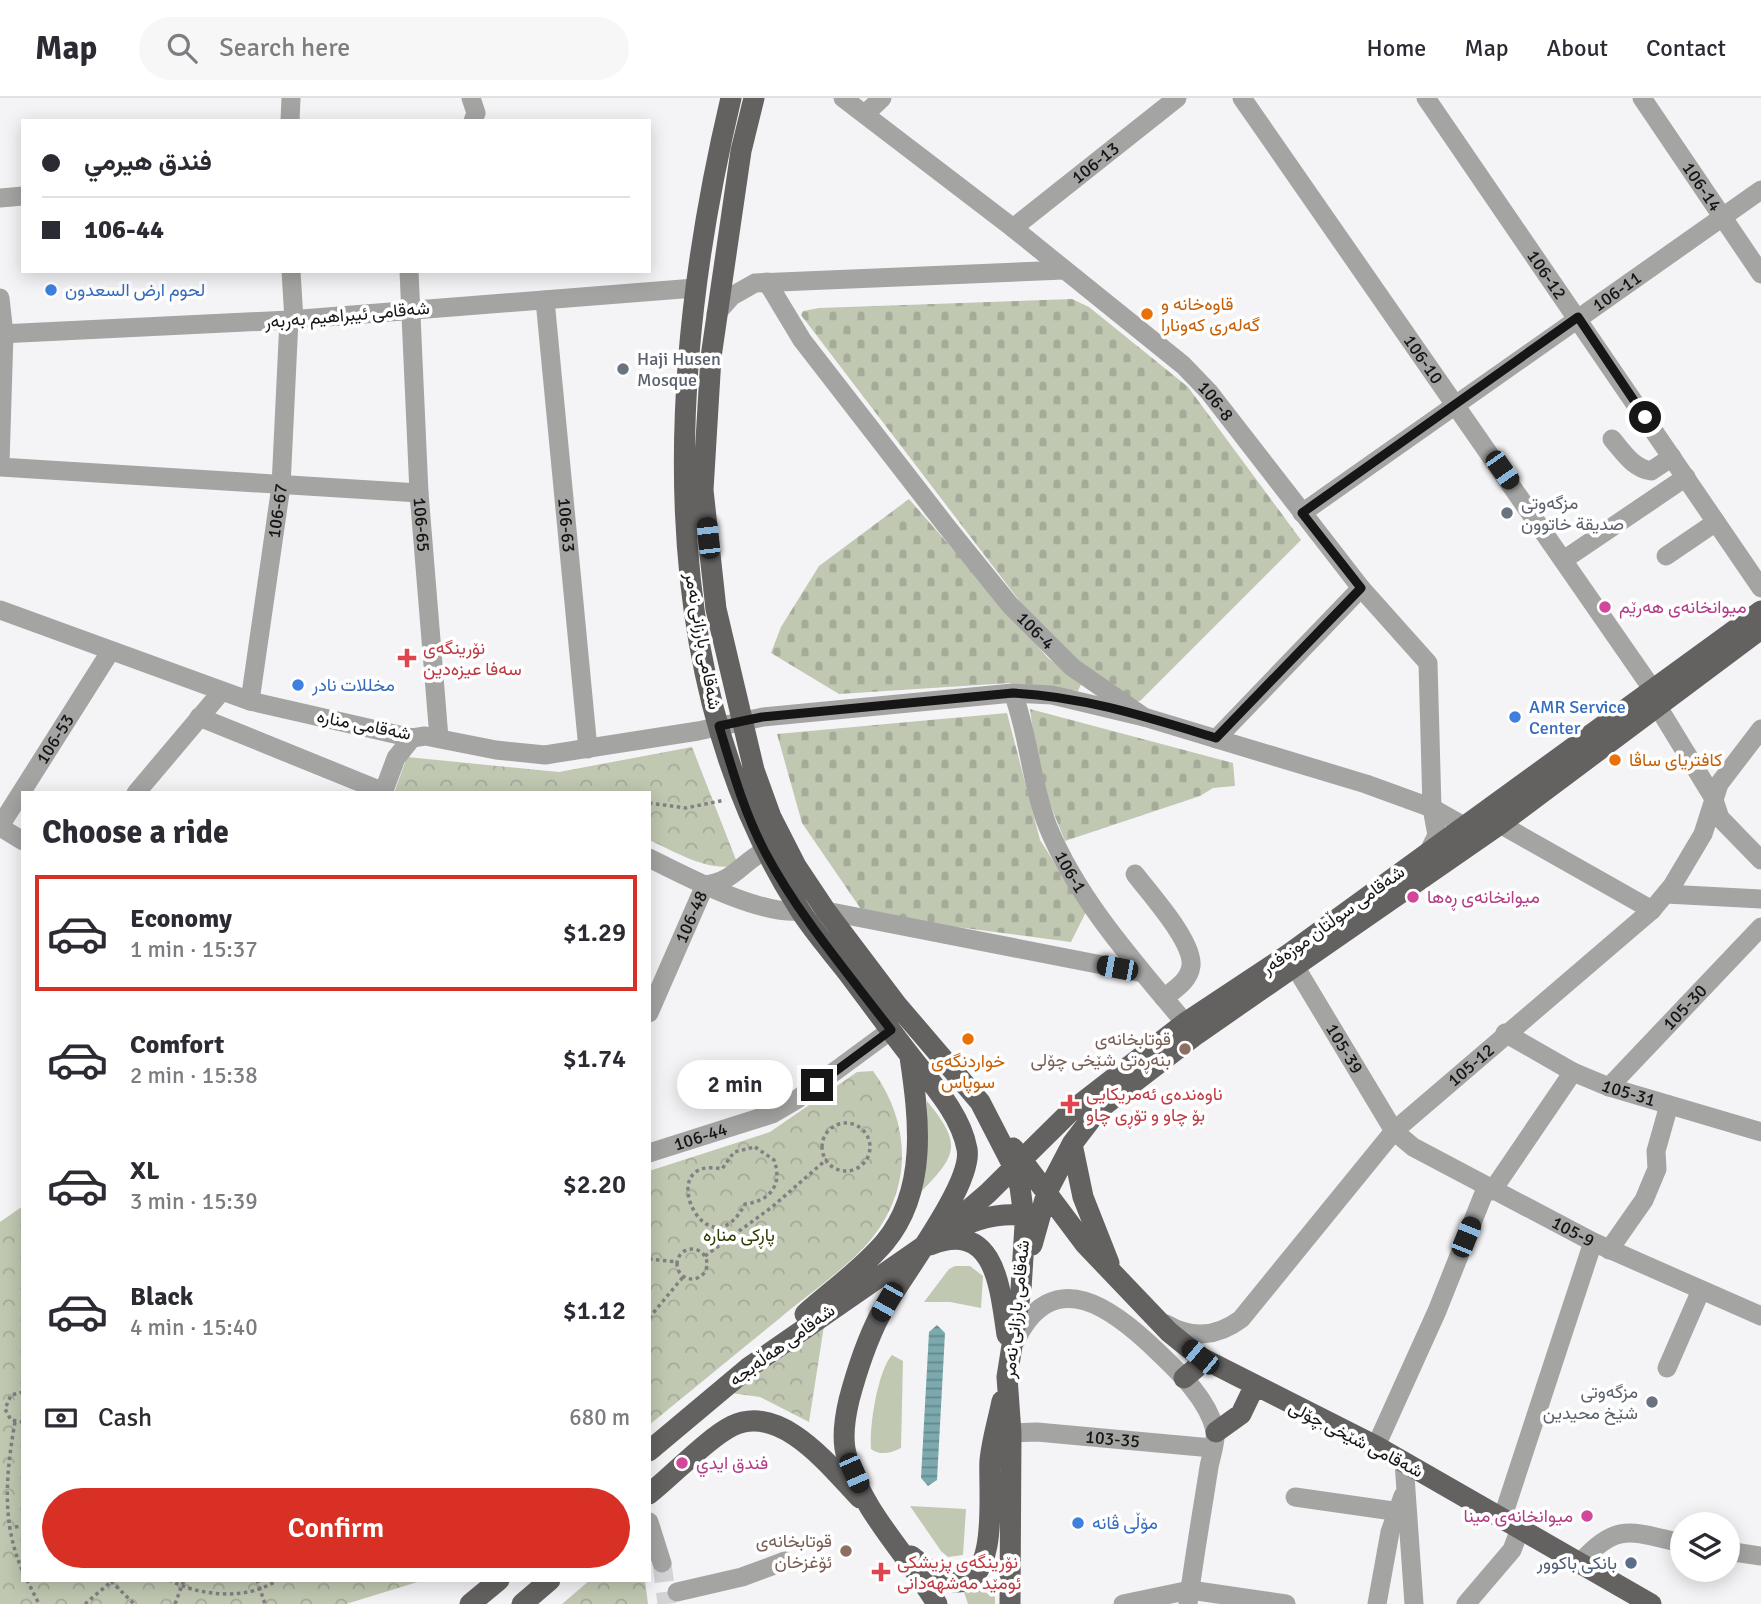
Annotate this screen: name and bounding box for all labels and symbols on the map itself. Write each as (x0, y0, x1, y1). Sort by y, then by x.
street label: 106-13 (1067, 137, 1124, 188)
street label: 106-14 (1677, 158, 1727, 216)
street label: 106-12 (1522, 246, 1571, 304)
street label: 106-11 (1588, 267, 1646, 316)
place label: لحوم ارض السعدون (65, 279, 205, 302)
marker: لحوم ارض السعدون (43, 282, 59, 298)
place label: قاوەخانە و گەلەری کەونارا (1161, 293, 1260, 336)
street label: شەقامی ئیبراهیم بەربەر (262, 297, 431, 334)
marker: قاوەخانە و گەلەری کەونارا (1139, 306, 1155, 322)
street label: 106-10 (1399, 330, 1448, 388)
place label: Haji Husen Mosque (637, 348, 721, 391)
marker: Haji Husen Mosque (615, 361, 631, 377)
street label: 106-8 (1193, 376, 1238, 425)
route start (1629, 401, 1661, 433)
car (1482, 447, 1523, 493)
street label: 106-67 (263, 482, 292, 540)
place label: مزگەوتی صديقة خاتوون (1521, 492, 1624, 535)
street label: 106-65 (408, 496, 435, 553)
street label: 106-63 (553, 497, 580, 553)
marker: مزگەوتی صديقة خاتوون (1499, 505, 1515, 521)
car (696, 516, 721, 560)
street label: شەقامی بارزانی نەمر (680, 570, 726, 711)
place label: میوانخانەی هەرێم (1619, 596, 1747, 619)
marker: میوانخانەی هەرێم (1597, 599, 1613, 615)
street label: 106-4 (1012, 607, 1060, 655)
place label: نۆرینگەی سەفا عیزەدین (423, 637, 522, 680)
marker: نۆرینگەی سەفا عیزەدین (397, 648, 417, 668)
place label: مخللات نادر (311, 674, 395, 696)
marker: مخللات نادر (290, 677, 306, 693)
place label: AMR Service Center (1529, 696, 1626, 739)
street label: شەقامی منارە (315, 705, 413, 745)
marker: AMR Service Center (1507, 709, 1523, 725)
street label: 106-53 (31, 710, 79, 768)
place label: کافتریای ساڤا (1629, 749, 1722, 771)
marker: کافتریای ساڤا (1607, 752, 1623, 768)
street label: 106-1 (1050, 847, 1091, 897)
street label: شەقامی سوڵتان موزەفەر (1256, 861, 1409, 980)
place label: میوانخانەی ڕەها (1427, 886, 1540, 911)
street label: 106-48 (670, 887, 712, 946)
marker: میوانخانەی ڕەها (1405, 889, 1421, 905)
car (1095, 954, 1140, 982)
street label: 105-30 (1658, 980, 1712, 1035)
street label: 105-39 (1321, 1019, 1368, 1078)
place label: قوتابخانەی بنەڕەتی شێخی چۆلی (1030, 1028, 1171, 1074)
marker: خواردنگەی سوپاس (960, 1031, 976, 1047)
street label: 105-12 (1443, 1039, 1499, 1091)
marker: قوتابخانەی بنەڕەتی شێخی چۆلی (1177, 1041, 1193, 1057)
place label: خواردنگەی سوپاس (931, 1050, 1005, 1094)
callout: 2 min (677, 1060, 792, 1110)
route end (801, 1069, 833, 1101)
street label: 105-31 (1598, 1074, 1658, 1111)
place label: ناوەندەی ئەمریکایی بۆ چاو و تۆڕی چاو (1086, 1083, 1223, 1129)
marker: ناوەندەی ئەمریکایی بۆ چاو و تۆڕی چاو (1060, 1094, 1080, 1114)
street label: 106-44 (671, 1118, 730, 1155)
street label: 105-9 (1548, 1211, 1598, 1252)
car (1449, 1214, 1484, 1260)
park label: پاڕکی منارە (703, 1224, 775, 1249)
street label: شەقامی بارزانی نەمر (998, 1239, 1034, 1380)
car (868, 1279, 907, 1325)
street label: شەقامی هەڵەبجە (725, 1299, 839, 1391)
car (1178, 1335, 1223, 1379)
place label: مزگەوتی شێخ محیدین (1543, 1381, 1638, 1425)
marker: مزگەوتی شێخ محیدین (1644, 1394, 1660, 1410)
street label: شەقامی شێخی چۆلی (1285, 1396, 1427, 1483)
street label: 103-35 (1084, 1425, 1141, 1452)
car (836, 1450, 873, 1496)
place label: فندق ايدي (696, 1452, 768, 1478)
marker: فندق ايدي (674, 1455, 690, 1471)
place label: میوانخانەی مینا (1464, 1505, 1573, 1527)
marker: میوانخانەی مینا (1579, 1508, 1595, 1524)
place label: مۆڵی ڤانە (1092, 1512, 1158, 1534)
marker: مۆڵی ڤانە (1070, 1515, 1086, 1531)
place label: قوتابخانەی ئۆغزخان (756, 1530, 832, 1573)
marker: قوتابخانەی ئۆغزخان (838, 1543, 854, 1559)
place label: نۆرینگەی پزیشکی ئومێد مەشهەدانی (897, 1551, 1021, 1594)
place label: بانکی باکوور (1536, 1552, 1617, 1574)
marker: بانکی باکوور (1623, 1555, 1639, 1571)
marker: نۆرینگەی پزیشکی ئومێد مەشهەدانی (871, 1562, 891, 1582)

